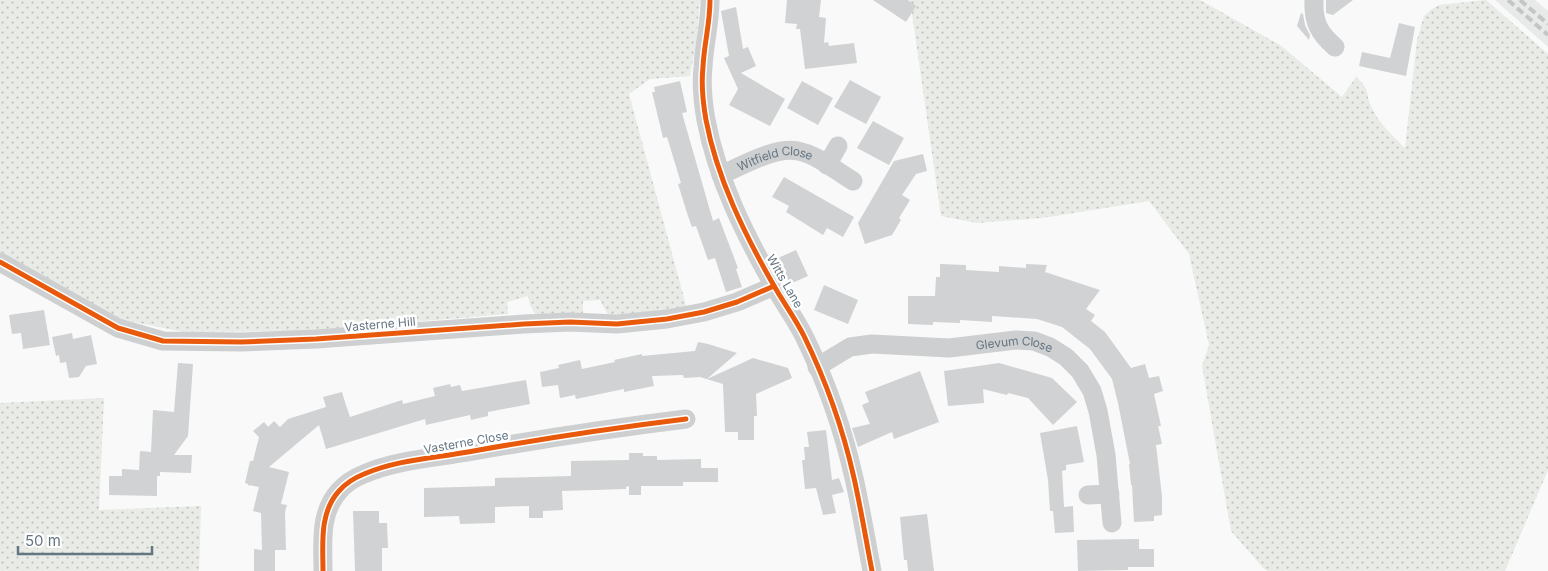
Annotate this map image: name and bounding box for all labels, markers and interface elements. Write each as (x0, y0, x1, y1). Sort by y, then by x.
street label: Witfield Close (735, 143, 815, 174)
street label: Witts Lane (764, 251, 806, 311)
street label: Vasterne Hill (344, 313, 416, 335)
street label: Glevum Close (975, 332, 1055, 355)
street label: Vasterne Close (422, 427, 510, 457)
scale bar (18, 524, 151, 556)
text: 50 m (25, 531, 61, 550)

